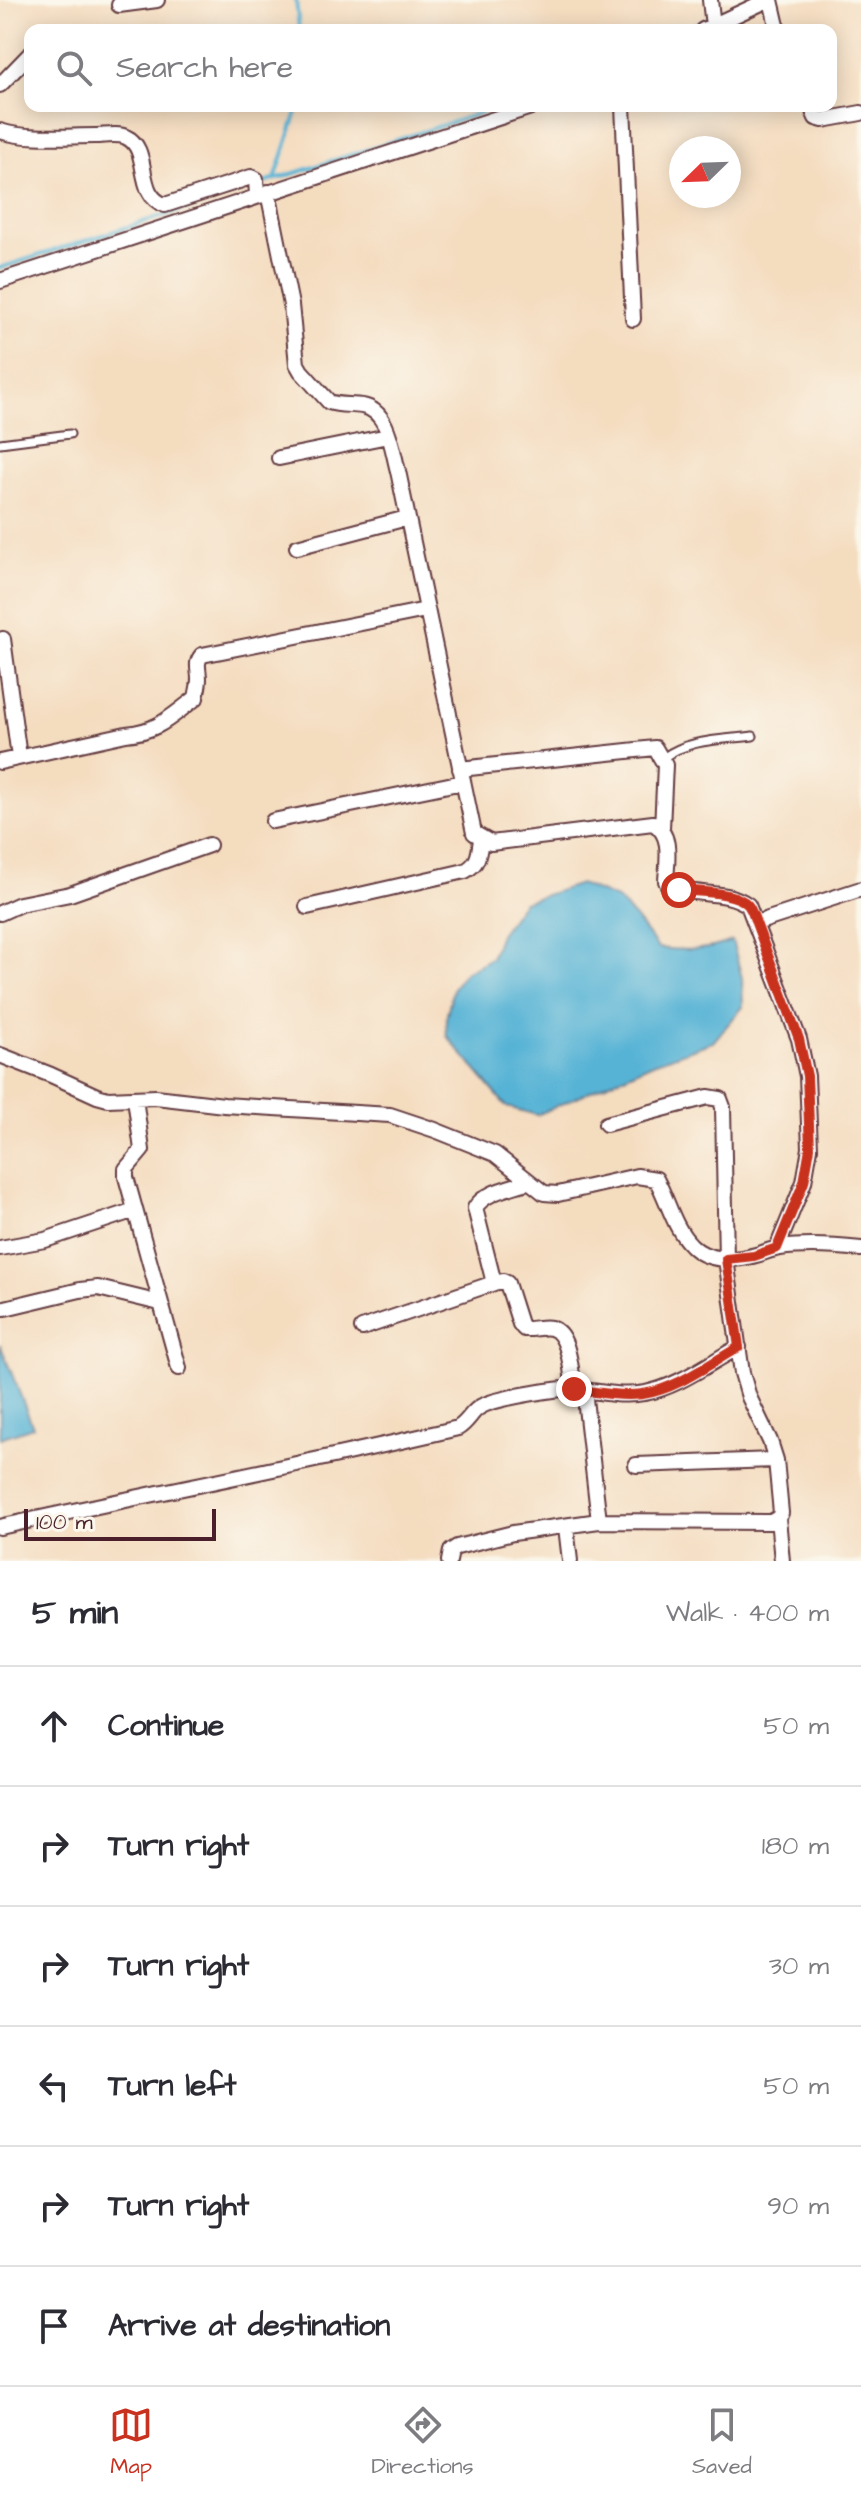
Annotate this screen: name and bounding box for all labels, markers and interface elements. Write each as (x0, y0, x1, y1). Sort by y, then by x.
search box (24, 24, 837, 112)
icon: search (52, 46, 96, 90)
text: Search here (116, 47, 293, 89)
north arrow (669, 136, 741, 208)
route start (661, 872, 697, 908)
route end (556, 1371, 592, 1407)
scale bar (24, 1505, 216, 1541)
text: 100 m (36, 1507, 93, 1538)
text: 5 min (32, 1589, 118, 1637)
text: Walk · 400 m (666, 1595, 829, 1631)
icon: ahead (32, 1704, 76, 1748)
text: Continue (108, 1705, 224, 1747)
text: 50 m (764, 1708, 829, 1744)
icon: right (32, 1824, 76, 1868)
text: Turn right (108, 1825, 249, 1867)
text: 180 m (762, 1828, 829, 1864)
icon: right (32, 1944, 76, 1988)
text: Turn right (108, 1945, 249, 1987)
text: 30 m (769, 1948, 829, 1984)
icon: left (32, 2064, 76, 2108)
text: Turn left (108, 2065, 236, 2107)
text: 50 m (764, 2068, 829, 2104)
icon: right (32, 2184, 76, 2228)
text: Turn right (108, 2185, 249, 2227)
text: 90 m (767, 2188, 829, 2224)
icon: arrive (32, 2304, 76, 2348)
text: Arrive at destination (108, 2305, 390, 2347)
tab: Map (109, 2403, 153, 2482)
tab: Directions (371, 2403, 474, 2482)
tab: Saved (692, 2403, 752, 2482)

